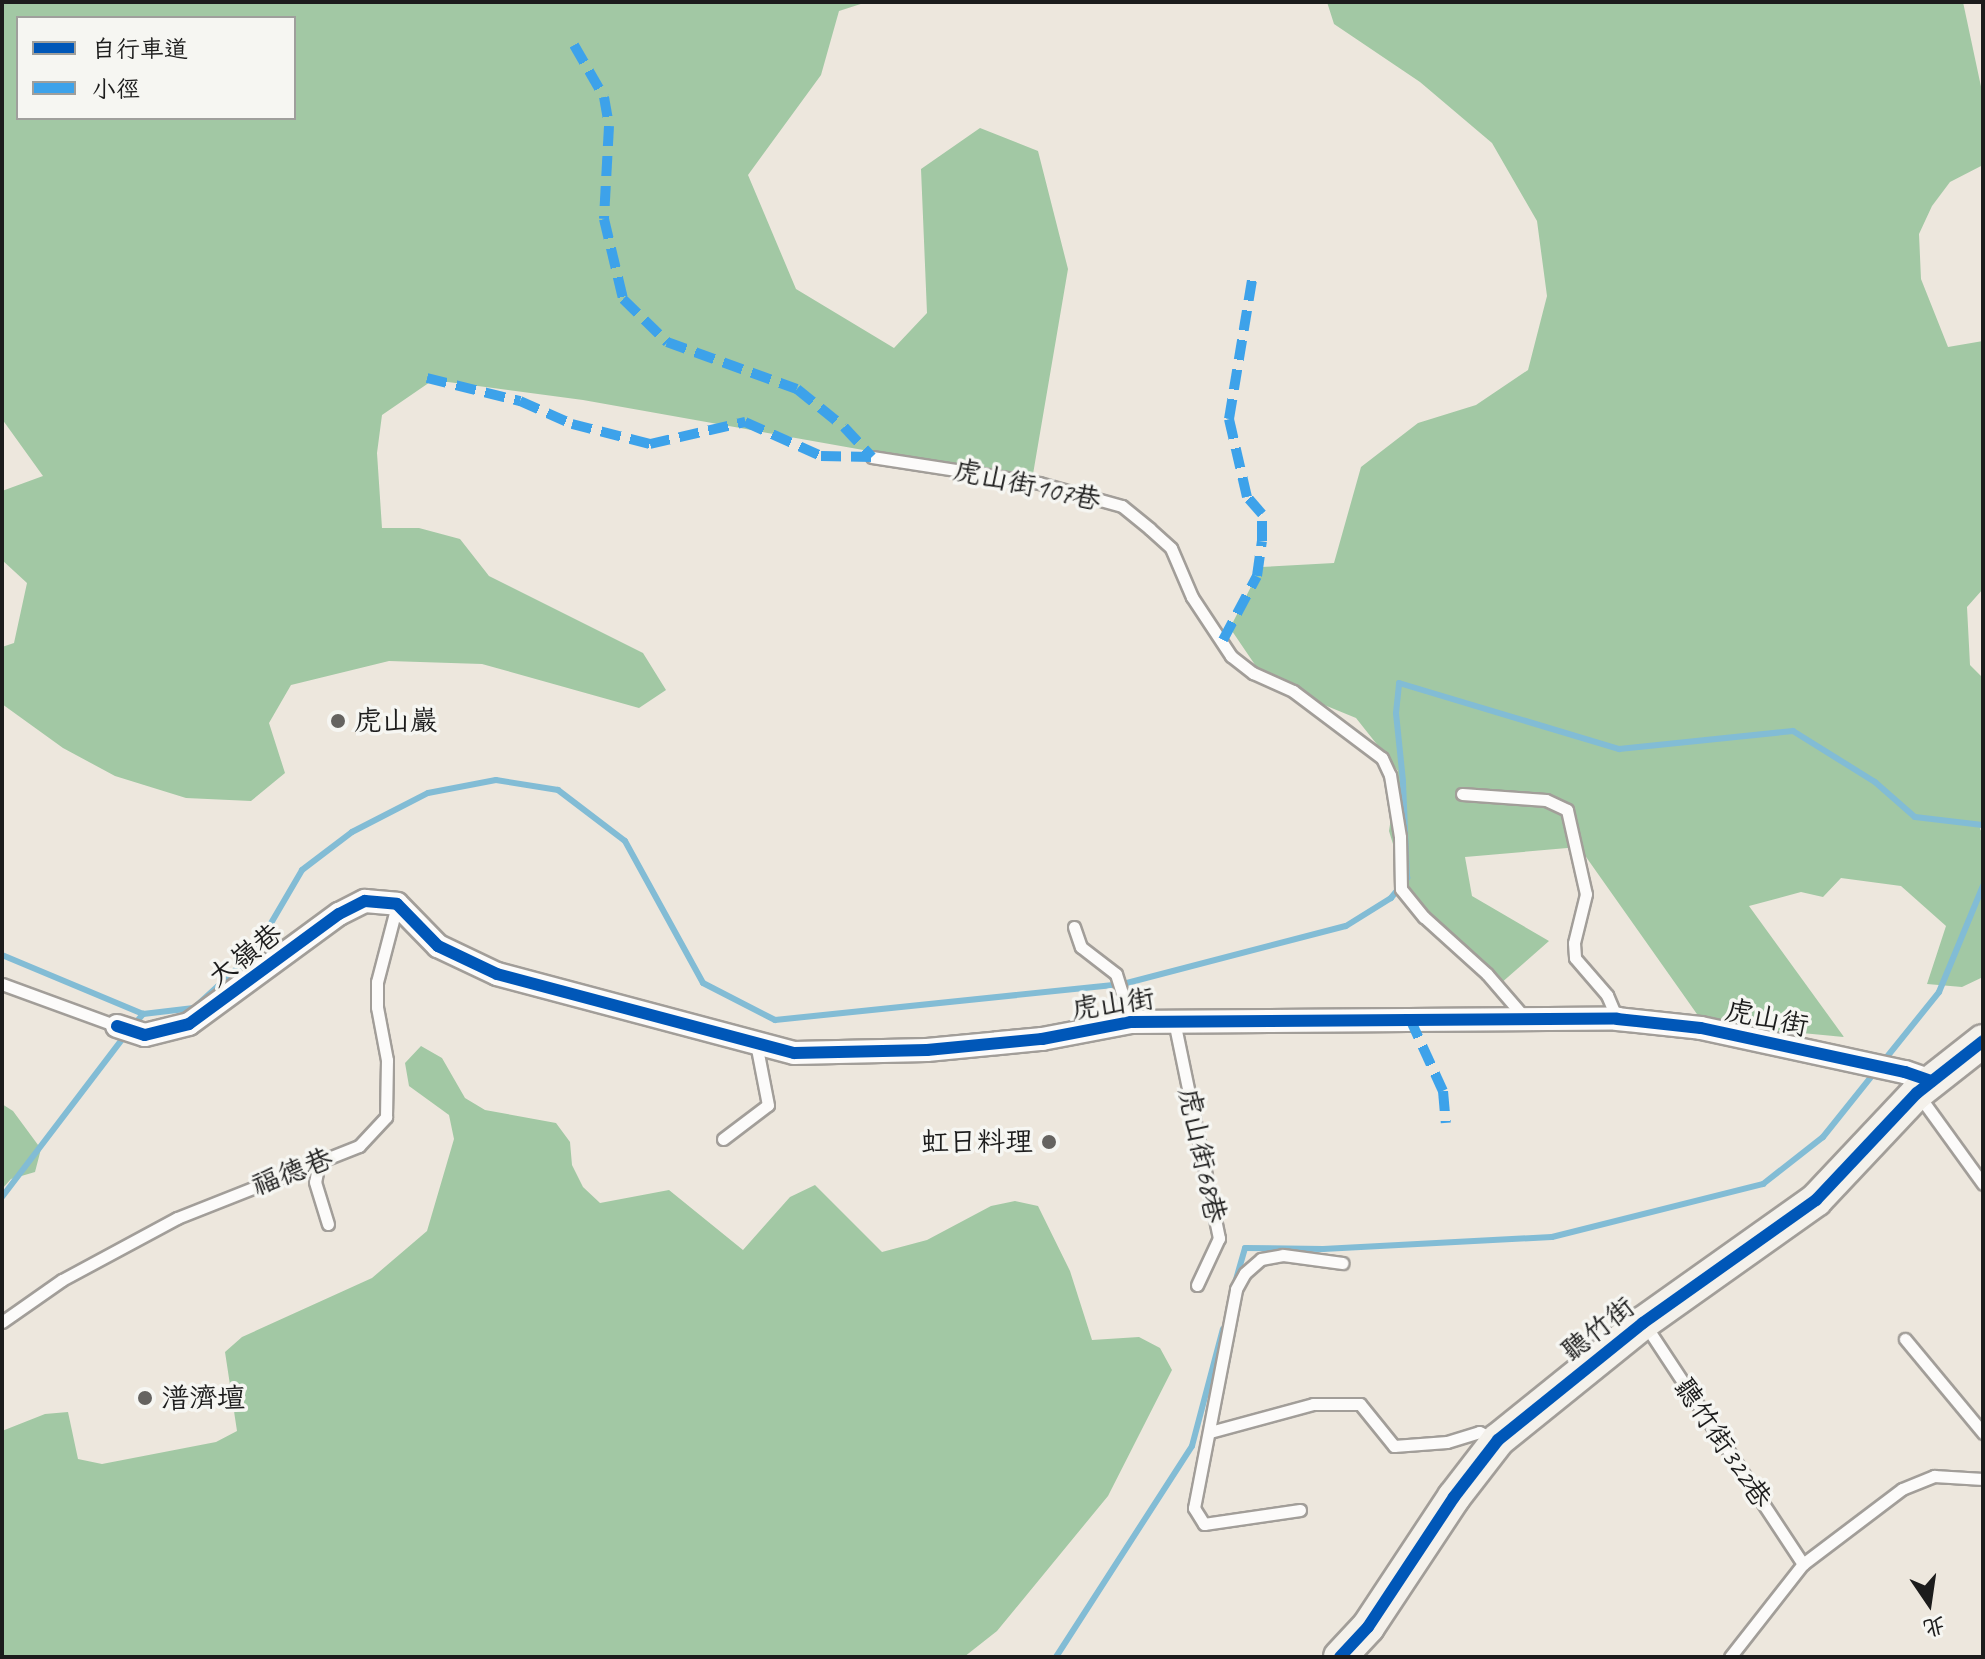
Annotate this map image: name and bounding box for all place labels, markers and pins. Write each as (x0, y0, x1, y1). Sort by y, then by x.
place label: 虎山巖 (354, 704, 438, 738)
marker: 虎山巖 (329, 712, 347, 730)
place label: 虹日料理 (921, 1125, 1033, 1159)
marker: 虹日料理 (1040, 1133, 1058, 1151)
place label: 潽濟壇 (161, 1381, 245, 1415)
marker: 潽濟壇 (136, 1389, 154, 1407)

